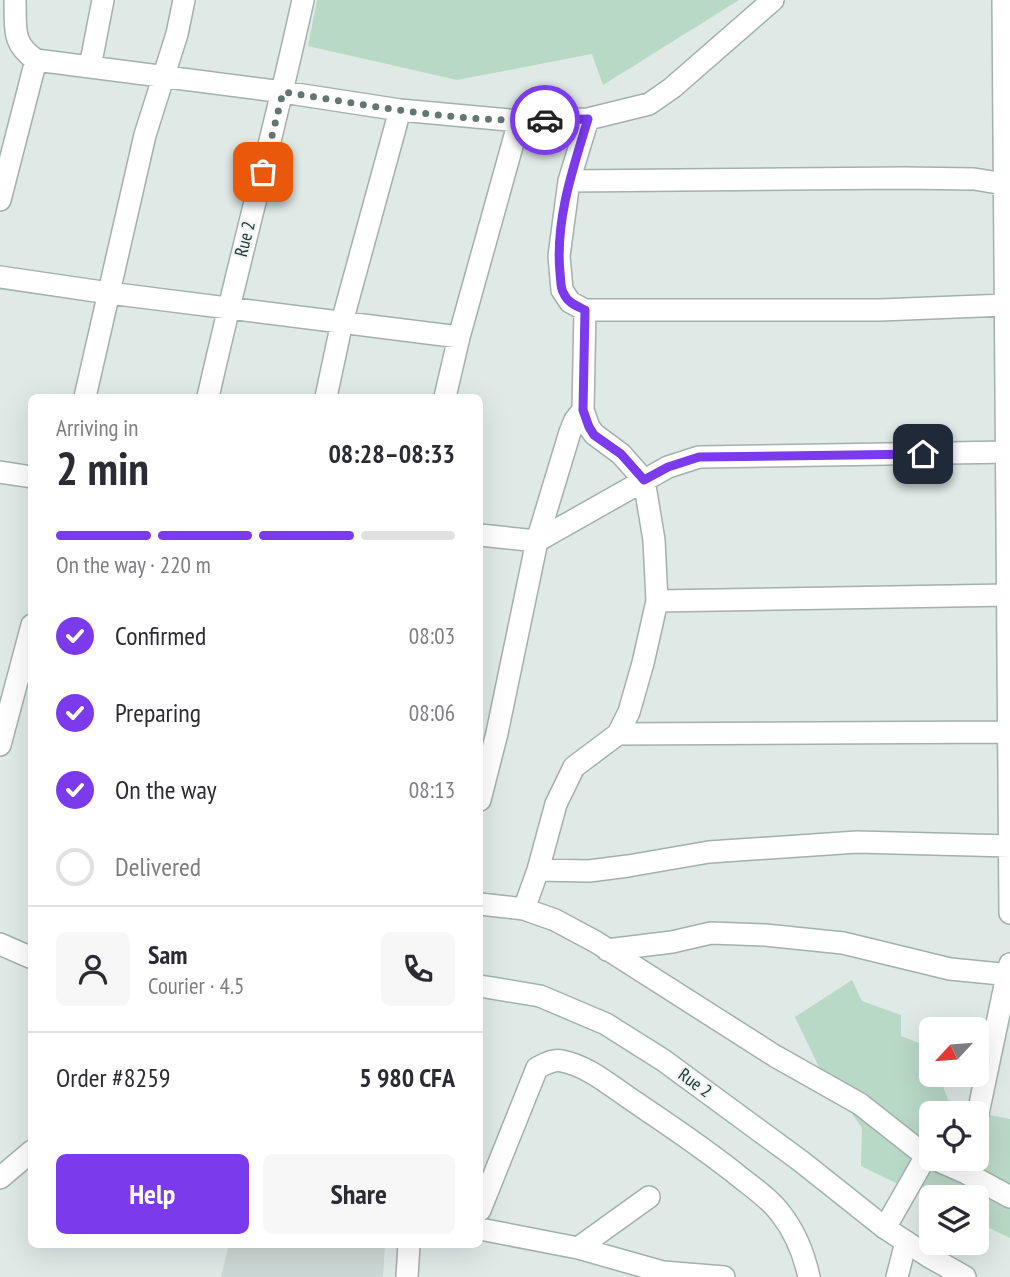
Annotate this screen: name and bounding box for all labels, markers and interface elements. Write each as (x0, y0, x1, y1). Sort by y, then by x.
courier (510, 85, 580, 155)
icon: car (526, 101, 564, 139)
pin (233, 142, 293, 202)
icon: bag (244, 153, 282, 191)
street label: Rue 2 (229, 219, 260, 259)
text: Arriving in (56, 413, 138, 442)
pin (893, 424, 953, 484)
icon: home (904, 435, 942, 473)
text: 08:28–08:33 (328, 437, 455, 470)
text: 2 min (56, 438, 149, 498)
text: On the way · 220 m (56, 550, 211, 579)
icon: check (56, 617, 94, 655)
text: Confirmed (115, 619, 206, 652)
text: 08:03 (409, 621, 455, 650)
icon: check (56, 694, 94, 732)
text: Preparing (115, 696, 201, 729)
text: 08:06 (409, 698, 455, 727)
icon: check (56, 771, 94, 809)
text: On the way (115, 773, 217, 806)
text: 08:13 (409, 775, 455, 804)
text: Delivered (115, 850, 201, 883)
button: person (56, 932, 130, 1006)
button: phone (381, 932, 455, 1006)
text: Sam (148, 938, 187, 971)
text: Courier · 4.5 (148, 971, 244, 1000)
north arrow (919, 1017, 989, 1087)
map controls (919, 1017, 989, 1255)
text: Order #8259 (56, 1061, 171, 1094)
text: 5 980 CFA (359, 1061, 455, 1094)
street label: Rue 2 (674, 1063, 717, 1102)
button: locate (919, 1101, 989, 1171)
button: Help (56, 1154, 249, 1234)
button: Share (263, 1154, 455, 1234)
button: layers (919, 1185, 989, 1255)

